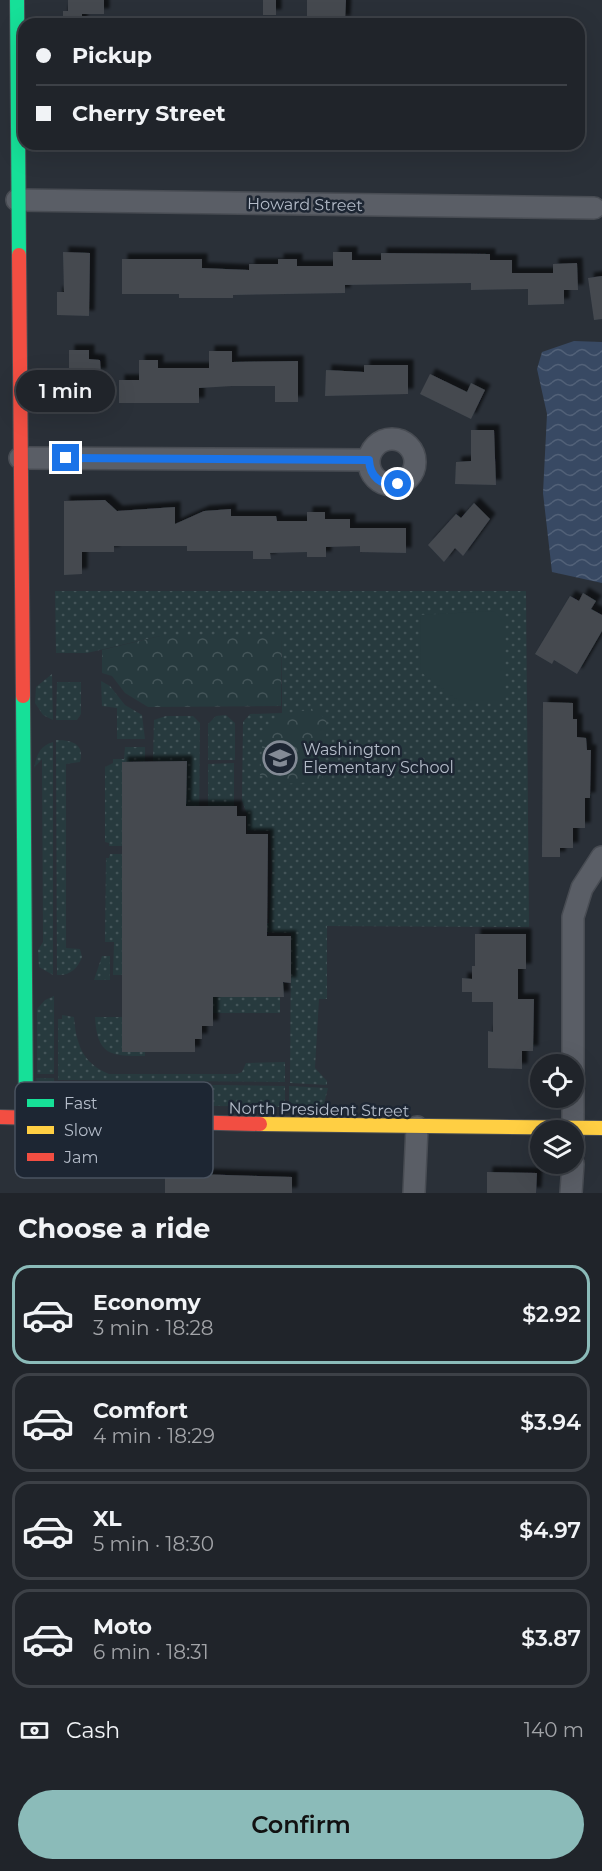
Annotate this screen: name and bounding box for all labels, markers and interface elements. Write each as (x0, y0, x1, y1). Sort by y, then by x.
text: Pickup (72, 42, 152, 69)
text: Cherry Street (72, 100, 226, 127)
street label: Howard Street (247, 194, 363, 215)
callout: 1 min (16, 371, 116, 413)
text: 1 min (39, 379, 92, 403)
route end (52, 444, 79, 471)
route start (384, 470, 411, 497)
school or university icon: Washington Elementary School (262, 740, 298, 776)
place label: Washington Elementary School (303, 740, 454, 777)
map controls (530, 1054, 584, 1174)
button: locate (530, 1054, 584, 1108)
legend (15, 1082, 213, 1178)
text: Fast (64, 1094, 98, 1113)
street label: North President Street (228, 1098, 410, 1121)
button: layers (530, 1120, 584, 1174)
text: Slow (64, 1121, 102, 1140)
text: Jam (63, 1148, 98, 1167)
text: Choose a ride (18, 1212, 210, 1245)
icon: car (21, 1288, 75, 1342)
text: Economy (93, 1289, 201, 1316)
text: $2.92 (522, 1301, 581, 1328)
text: 3 min · 18:28 (93, 1316, 214, 1340)
icon: car (21, 1396, 75, 1450)
text: Comfort (93, 1397, 188, 1424)
text: $3.94 (520, 1409, 581, 1436)
text: 4 min · 18:29 (93, 1424, 215, 1448)
icon: car (21, 1504, 75, 1558)
text: XL (93, 1505, 122, 1532)
text: $4.97 (519, 1517, 581, 1544)
text: 5 min · 18:30 (93, 1532, 214, 1556)
icon: car (21, 1612, 75, 1666)
text: Moto (93, 1613, 152, 1640)
text: $3.87 (521, 1625, 581, 1652)
text: 6 min · 18:31 (93, 1640, 209, 1664)
icon: cash (18, 1714, 51, 1747)
text: Cash (66, 1717, 120, 1744)
text: 140 m (524, 1718, 584, 1742)
button: Confirm (18, 1790, 584, 1859)

